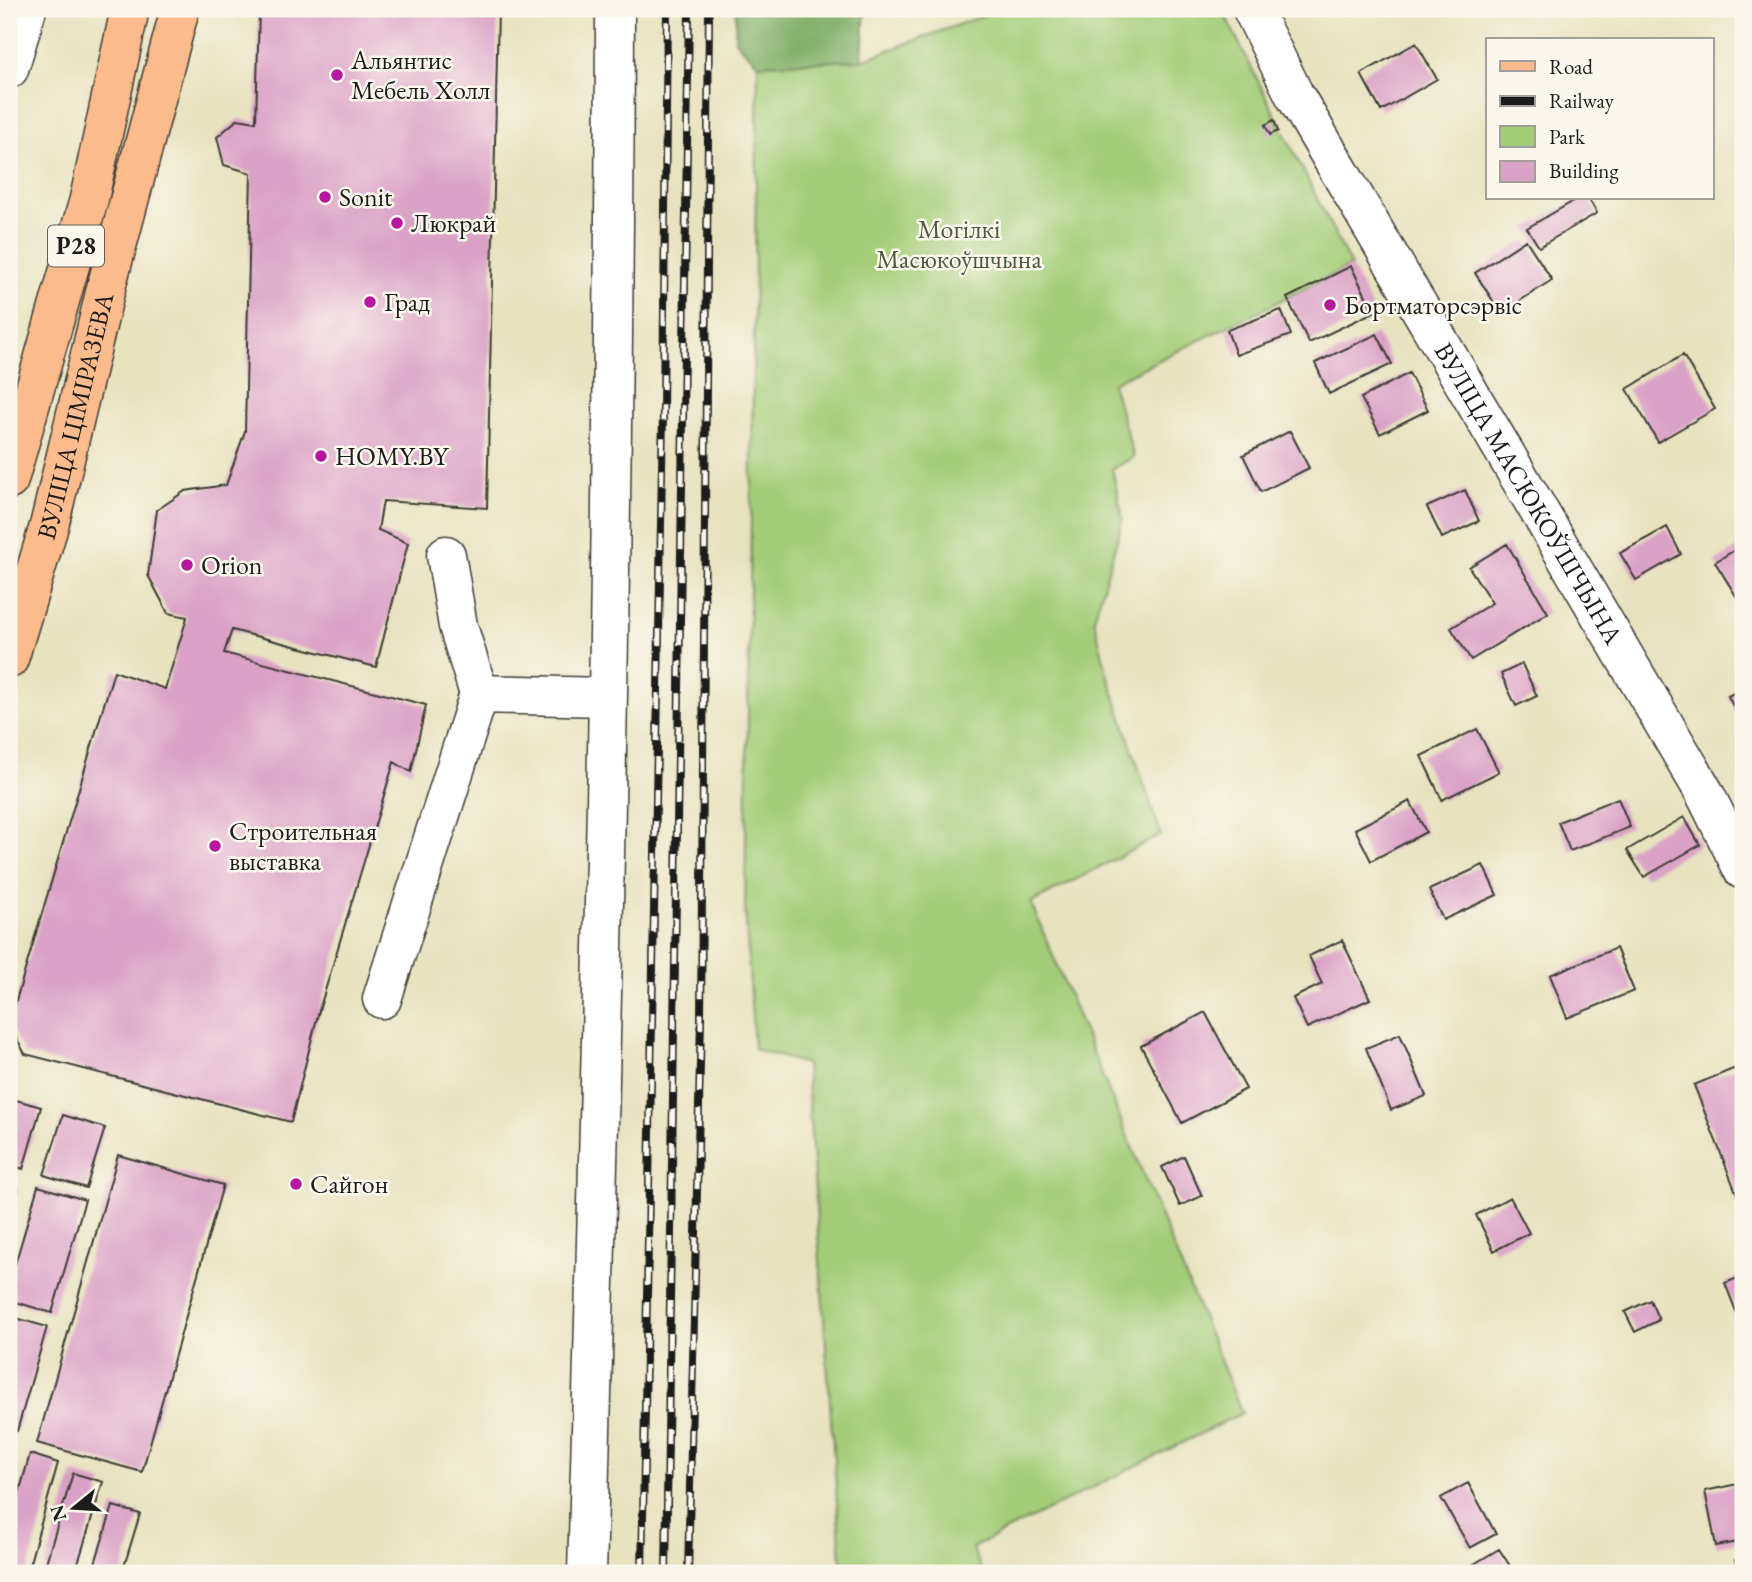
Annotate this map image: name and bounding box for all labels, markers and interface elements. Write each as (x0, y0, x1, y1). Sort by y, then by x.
legend (1486, 38, 1714, 200)
place label: Альянтис Мебель Холл (350, 43, 490, 107)
text: Road (1549, 53, 1593, 80)
marker: Альянтис Мебель Холл (329, 67, 345, 83)
text: Railway (1549, 87, 1615, 114)
text: Park (1549, 123, 1586, 150)
text: Building (1549, 157, 1619, 184)
place label: Sonit (339, 180, 392, 214)
marker: Sonit (317, 189, 333, 205)
place label: Люкрай (411, 206, 496, 240)
park label: Могілкі Масюкоўшчына (876, 212, 1042, 276)
marker: Люкрай (389, 215, 405, 231)
road number: Р28 (48, 226, 104, 267)
place label: Град (384, 285, 430, 319)
street label: ВУЛІЦА ЦІМІРАЗЕВА (29, 288, 122, 544)
place label: Бортматорсэрвіс (1344, 288, 1522, 322)
marker: Град (362, 294, 378, 310)
marker: Бортматорсэрвіс (1322, 297, 1338, 313)
street label: ВУЛІЦА МАСЮКОЎШЧЫНА (1427, 336, 1631, 651)
place label: HOMY.BY (335, 439, 450, 473)
marker: HOMY.BY (313, 448, 329, 464)
place label: Orion (201, 548, 263, 582)
marker: Orion (179, 557, 195, 573)
place label: Строительная выставка (229, 814, 377, 878)
marker: Строительная выставка (207, 838, 223, 854)
place label: Сайгон (310, 1167, 388, 1201)
marker: Сайгон (288, 1176, 304, 1192)
north arrow (38, 1474, 108, 1544)
text: N (44, 1501, 73, 1524)

